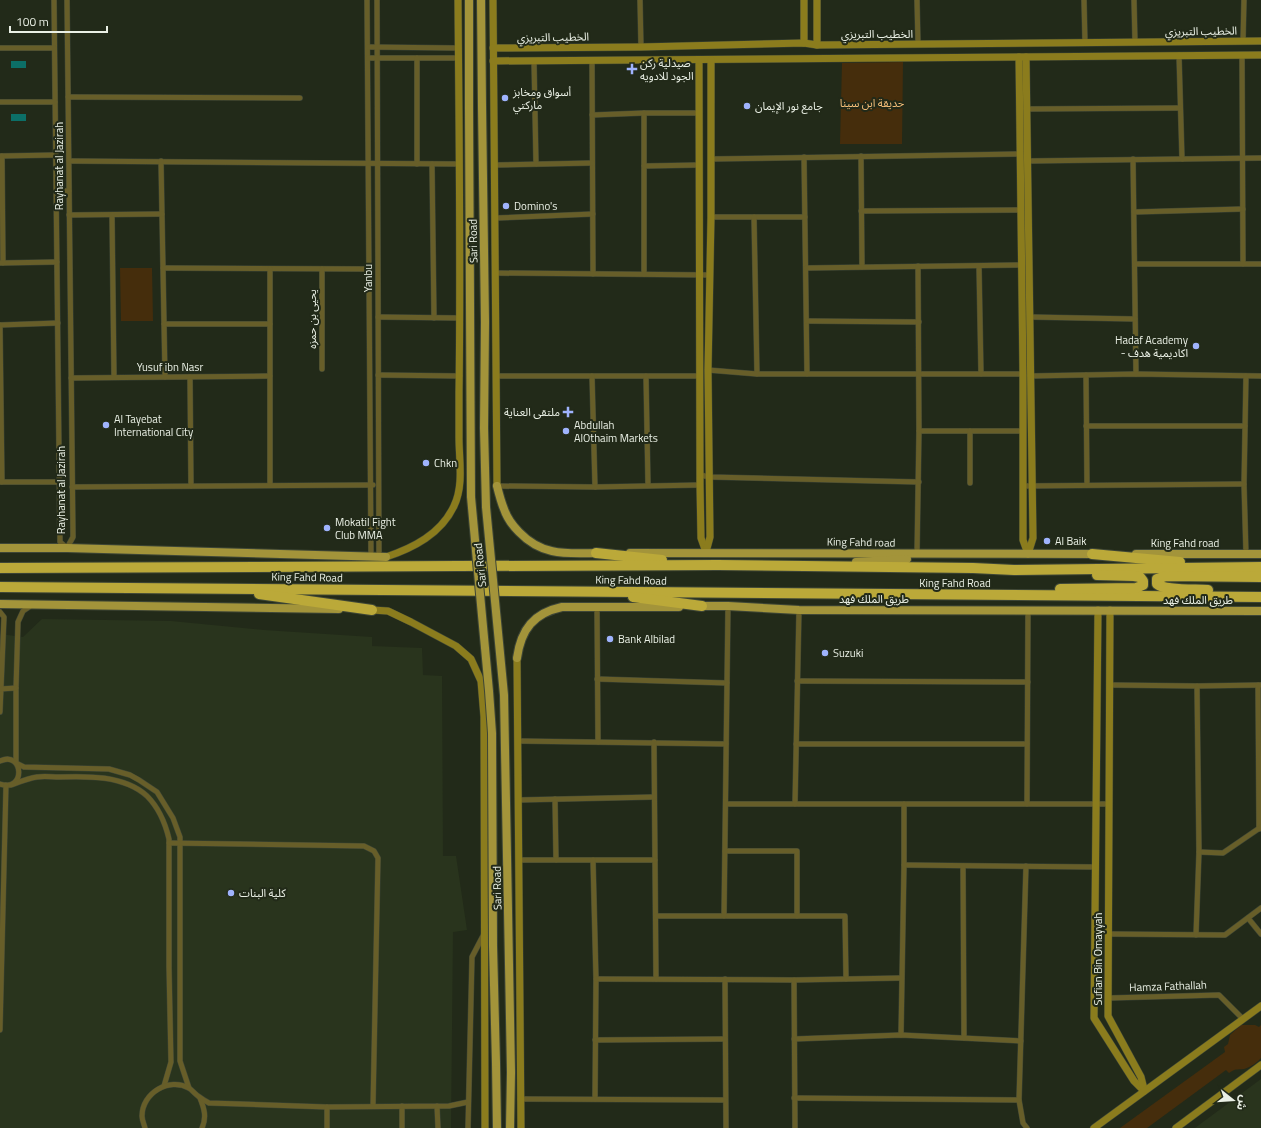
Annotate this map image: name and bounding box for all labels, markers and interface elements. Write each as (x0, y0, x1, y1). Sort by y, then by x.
scale bar (10, 8, 107, 34)
text: 100 m (16, 12, 49, 31)
street label: الخطيب التبريزي (1165, 22, 1237, 41)
street label: الخطيب التبريزي (841, 26, 913, 44)
street label: الخطيب التبريزي (517, 28, 589, 47)
place label: صيدلية ركن الجود للادويه (640, 55, 694, 84)
marker: صيدلية ركن الجود للادويه (627, 64, 637, 74)
place label: أسواق ومخابز ماركتي (512, 84, 571, 115)
marker: أسواق ومخابز ماركتي (500, 93, 510, 103)
park label: حديقة ابن سينا (840, 95, 905, 111)
place label: جامع نور الإيمان (755, 98, 823, 114)
marker: جامع نور الإيمان (742, 101, 752, 111)
street label: Rayhanat al Jazirah (51, 122, 67, 210)
place label: Domino's (514, 198, 557, 214)
marker: Domino's (501, 201, 511, 211)
street label: Sari Road (465, 219, 481, 263)
street label: Yanbu (360, 264, 376, 292)
street label: يحيى بن حمزه (304, 289, 320, 349)
place label: Hadaf Academy - اكاديمية هدف (1115, 332, 1189, 361)
marker: Hadaf Academy - اكاديمية هدف (1191, 341, 1201, 351)
street label: Yusuf ibn Nasr (137, 359, 203, 375)
place label: ملتقى العناية (504, 404, 560, 420)
marker: ملتقى العناية (563, 407, 573, 417)
place label: Al Tayebat International City (114, 411, 194, 440)
place label: Abdullah AlOthaim Markets (574, 417, 658, 446)
marker: Al Tayebat International City (101, 420, 111, 430)
marker: Abdullah AlOthaim Markets (561, 426, 571, 436)
street label: Rayhanat al Jazirah (53, 446, 69, 534)
place label: Chkn (434, 455, 457, 471)
marker: Chkn (421, 458, 431, 468)
place label: Mokatil Fight Club MMA (335, 514, 396, 543)
marker: Mokatil Fight Club MMA (322, 523, 332, 533)
street label: King Fahd road (827, 533, 896, 551)
place label: Al Baik (1055, 533, 1087, 549)
street label: King Fahd road (1151, 535, 1219, 551)
marker: Al Baik (1042, 536, 1052, 546)
street label: Sari Road (470, 542, 490, 588)
street label: King Fahd Road (271, 568, 343, 586)
street label: King Fahd Road (595, 571, 667, 589)
street label: King Fahd Road (919, 575, 991, 591)
street label: طريق الملك فهد (839, 591, 909, 607)
street label: طريق الملك فهد (1163, 592, 1233, 608)
place label: Bank Albilad (618, 631, 675, 647)
marker: Bank Albilad (605, 634, 615, 644)
place label: Suzuki (833, 645, 863, 661)
marker: Suzuki (820, 648, 830, 658)
street label: Sari Road (489, 866, 505, 910)
place label: كلية البنات (239, 885, 286, 901)
marker: كلية البنات (226, 888, 236, 898)
street label: Sufian Bin Omayyah (1090, 912, 1106, 1006)
street label: Hamza Fathallah (1129, 977, 1207, 995)
north arrow (1213, 1080, 1253, 1120)
text: ش (1233, 1093, 1252, 1112)

